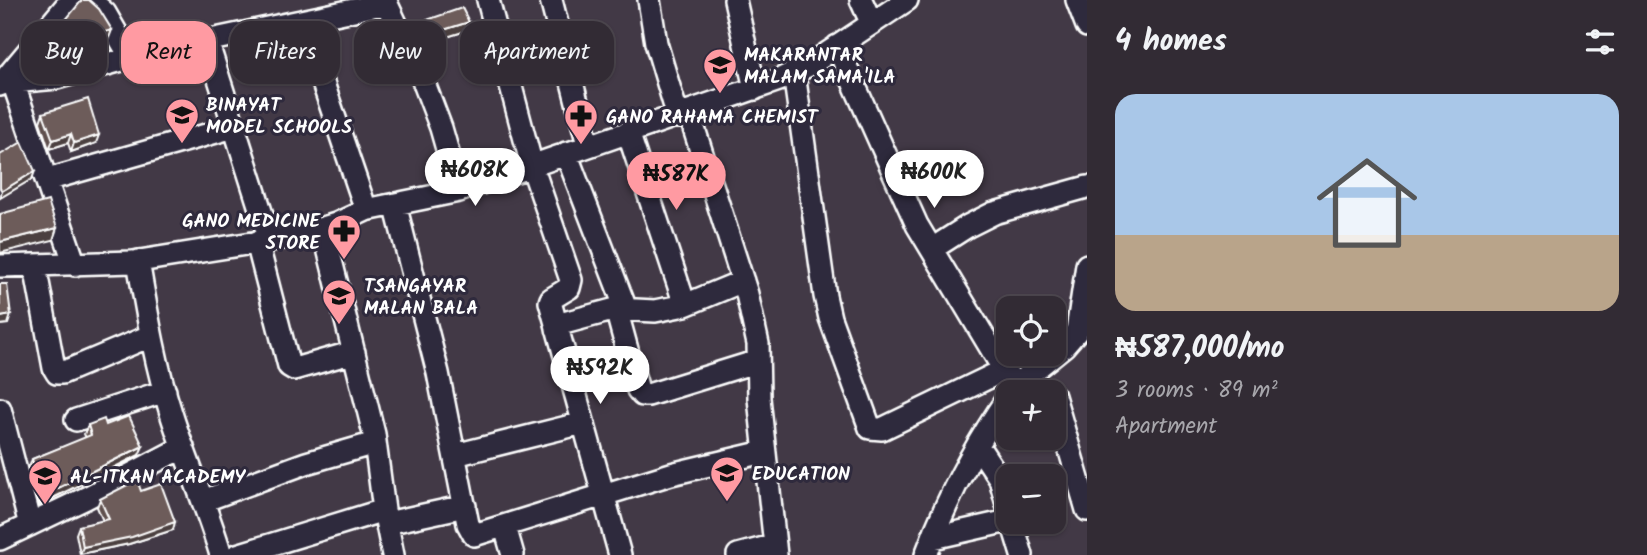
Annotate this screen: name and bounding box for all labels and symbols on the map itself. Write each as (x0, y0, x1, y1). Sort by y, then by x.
place label: MAKARANTAR MALAM SAMA'ILA (744, 41, 896, 93)
school or university icon: MAKARANTAR MALAM SAMA'ILA (701, 46, 739, 95)
place label: BINAYAT MODEL SCHOOLS (206, 91, 352, 143)
school or university icon: BINAYAT MODEL SCHOOLS (163, 96, 201, 145)
pharmacy icon: GANO RAHAMA CHEMIST (562, 97, 600, 146)
place label: GANO RAHAMA CHEMIST (606, 103, 819, 133)
pin: ₦608K (426, 148, 524, 208)
pin: ₦600K (885, 150, 983, 210)
pin: ₦587K (627, 152, 725, 212)
place label: GANO MEDICINE STORE (182, 207, 322, 259)
pharmacy icon: GANO MEDICINE STORE (325, 212, 363, 261)
place label: TSANGAYAR MALAN BALA (364, 272, 478, 324)
school or university icon: TSANGAYAR MALAN BALA (320, 277, 358, 326)
pin: ₦592K (551, 346, 649, 406)
school or university icon: EDUCATION (708, 454, 746, 503)
school or university icon: AL-ITKAN ACADEMY (26, 457, 64, 506)
place label: EDUCATION (752, 460, 850, 490)
place label: AL-ITKAN ACADEMY (70, 463, 247, 493)

